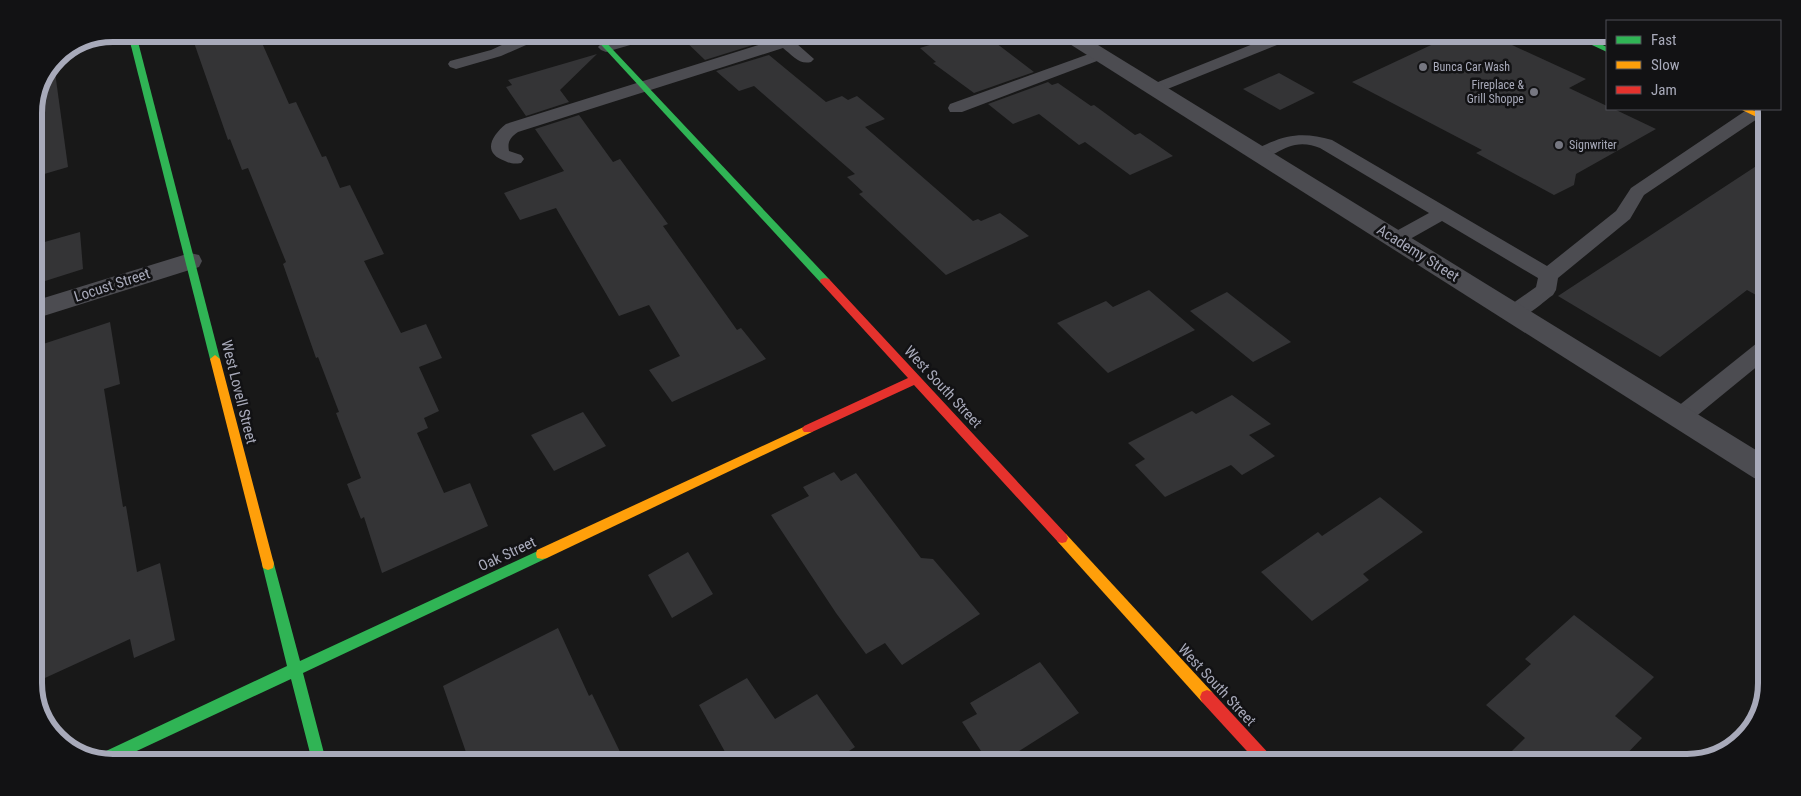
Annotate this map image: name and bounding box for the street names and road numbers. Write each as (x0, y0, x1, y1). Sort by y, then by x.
street label: Academy Street (1374, 221, 1462, 285)
street label: Locust Street (72, 264, 152, 306)
street label: West Lovell Street (217, 338, 261, 446)
street label: West South Street (900, 342, 986, 432)
street label: Oak Street (475, 533, 539, 575)
street label: West South Street (1174, 640, 1260, 730)

